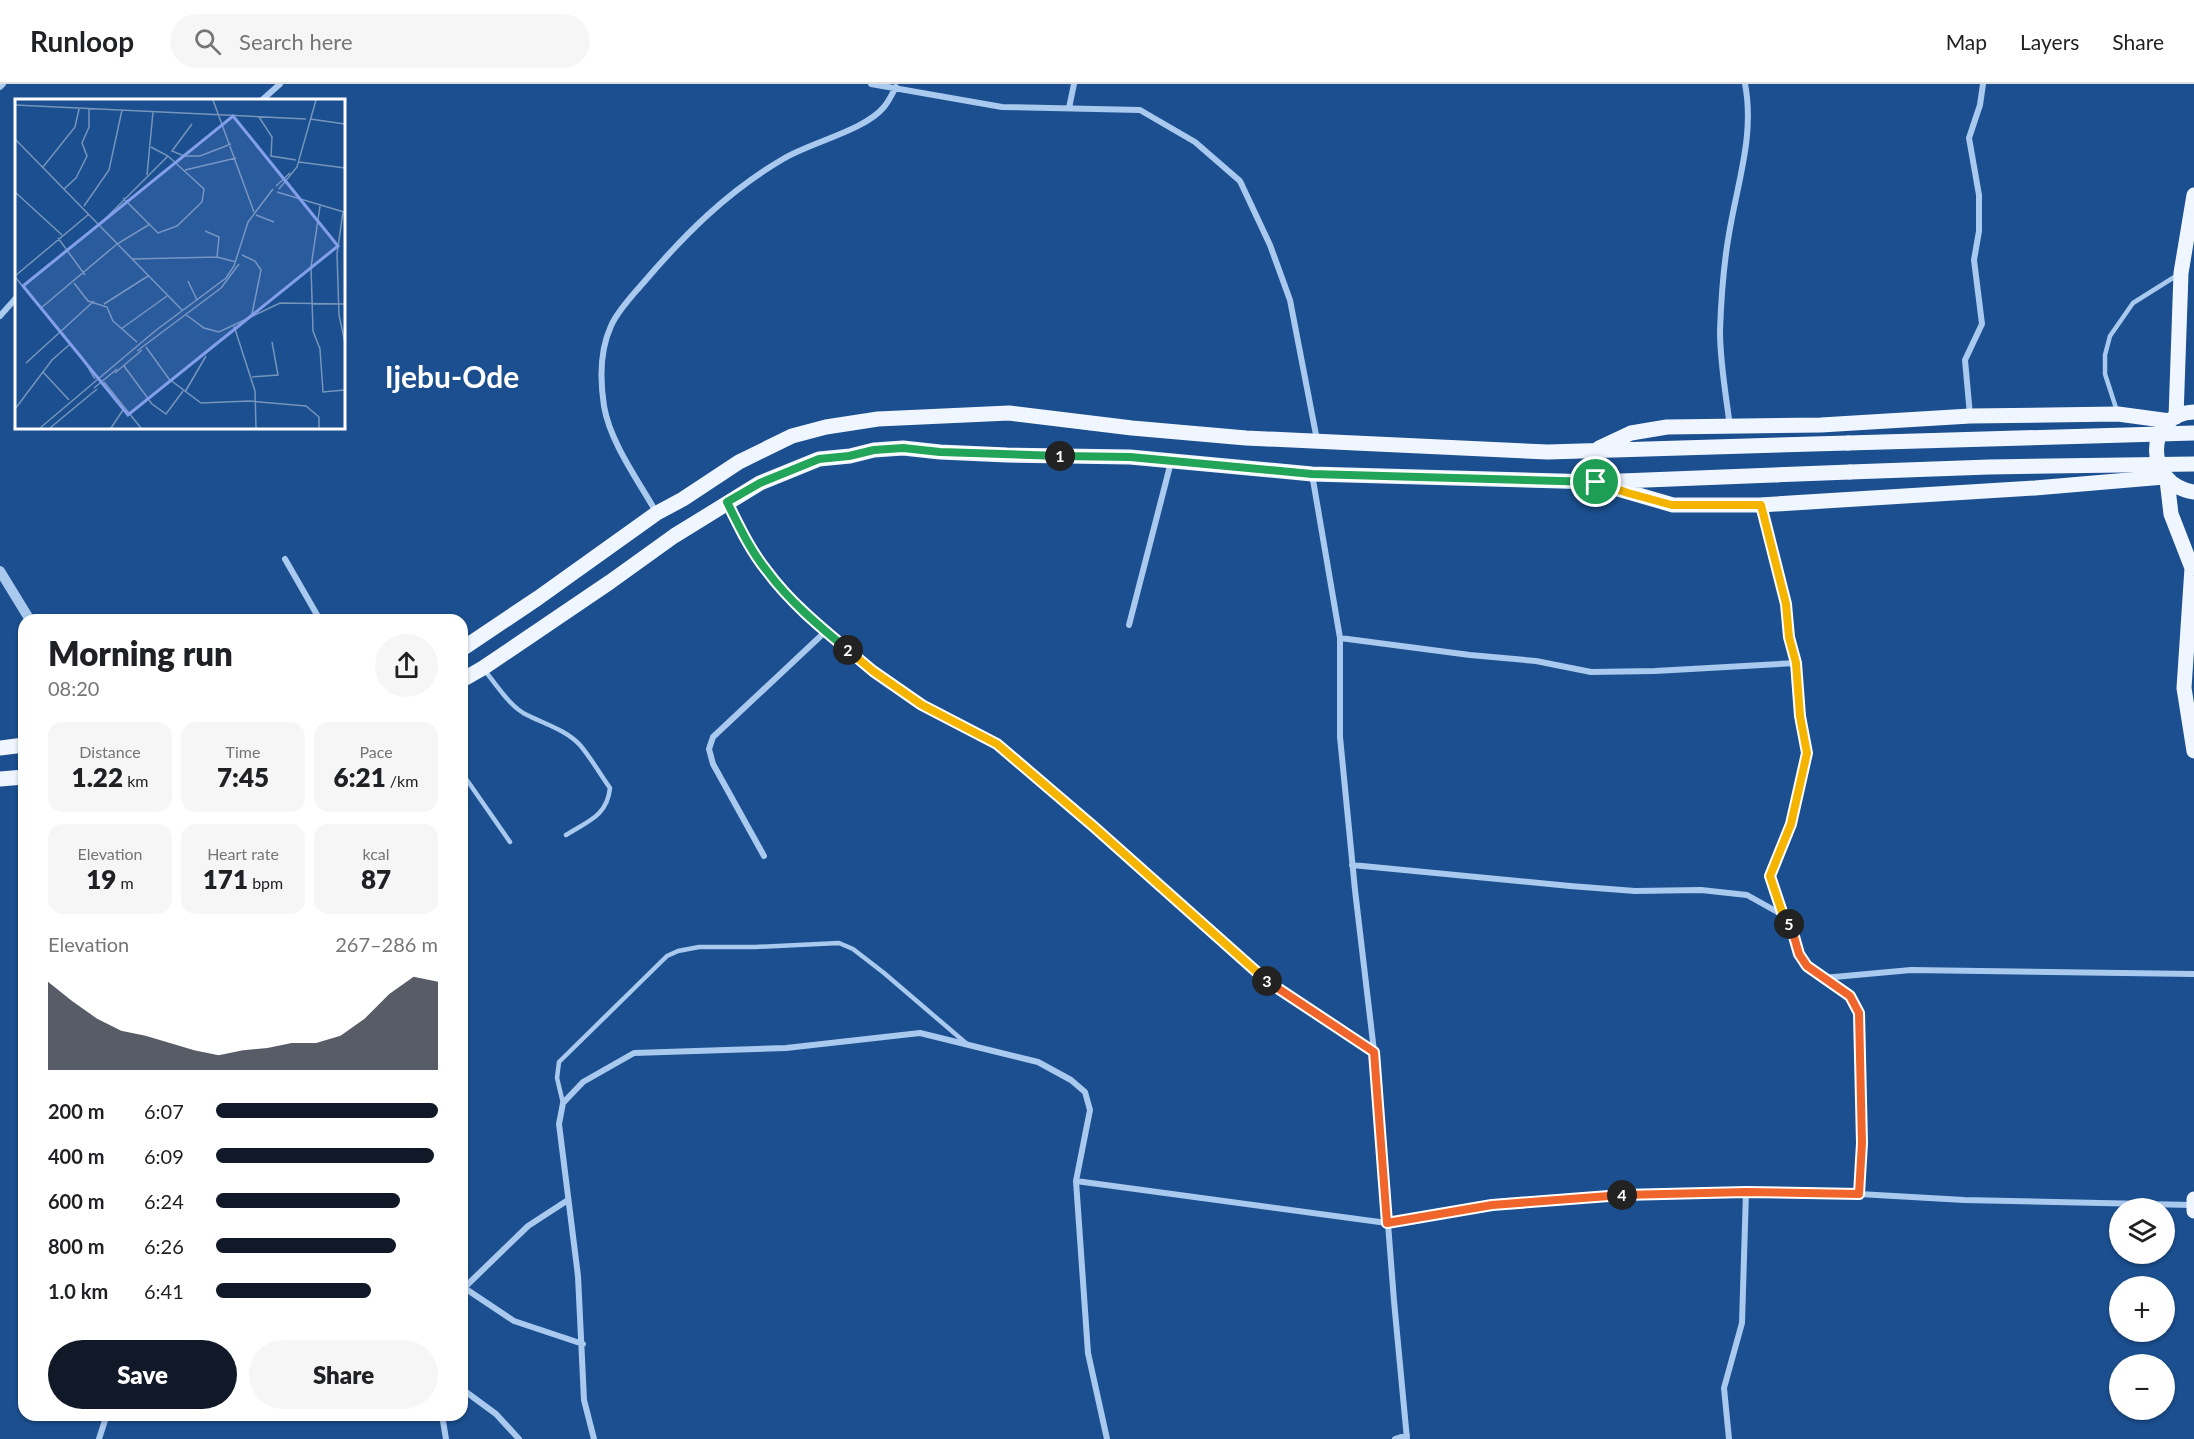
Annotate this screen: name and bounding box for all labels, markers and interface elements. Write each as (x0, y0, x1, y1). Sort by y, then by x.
search box (170, 14, 590, 68)
text: Runloop (30, 24, 134, 58)
icon: search (191, 25, 224, 58)
text: Search here (239, 28, 353, 55)
text: Map (1946, 29, 1987, 54)
text: Layers (2020, 29, 2079, 54)
text: Share (2112, 29, 2164, 54)
inset map (15, 99, 345, 429)
district label: Ijebu-Ode (385, 358, 519, 394)
pin: 1 (1045, 441, 1075, 471)
text: 1 (1055, 446, 1065, 465)
pin (1570, 456, 1621, 507)
icon: arrive (1579, 465, 1612, 498)
text: Morning run (48, 633, 233, 673)
button: share (375, 634, 438, 697)
pin: 2 (833, 635, 863, 665)
text: 2 (843, 640, 853, 659)
text: 08:20 (48, 676, 99, 700)
text: Distance (79, 742, 141, 761)
text: Time (226, 742, 260, 761)
text: Pace (359, 742, 393, 761)
text: 1.22 (72, 761, 123, 793)
text: 7:45 (217, 761, 269, 793)
text: 6:21 (334, 761, 386, 793)
text: km (123, 771, 148, 790)
text: /km (386, 771, 418, 790)
text: Elevation (78, 844, 143, 863)
text: Heart rate (207, 844, 279, 863)
text: kcal (362, 844, 390, 863)
text: 19 (86, 863, 116, 895)
text: 171 (203, 863, 248, 895)
text: 87 (361, 863, 391, 895)
text: m (116, 873, 134, 892)
text: bpm (248, 873, 283, 892)
pin: 5 (1774, 909, 1804, 939)
text: 5 (1784, 914, 1794, 933)
text: Elevation (48, 932, 129, 956)
text: 267–286 m (335, 932, 438, 956)
pin: 3 (1252, 966, 1282, 996)
text: 3 (1262, 971, 1272, 990)
text: 200 m (48, 1099, 104, 1123)
text: 6:07 (144, 1099, 184, 1123)
text: 400 m (48, 1144, 104, 1168)
text: 6:09 (144, 1144, 184, 1168)
pin: 4 (1607, 1180, 1637, 1210)
text: 4 (1617, 1185, 1627, 1204)
text: 600 m (48, 1189, 104, 1213)
text: 6:24 (144, 1189, 184, 1213)
map controls (2109, 1198, 2175, 1420)
button: layers (2109, 1198, 2175, 1264)
text: 800 m (48, 1234, 104, 1258)
text: 6:26 (144, 1234, 184, 1258)
button: + (2109, 1276, 2175, 1342)
text: 1.0 km (48, 1279, 108, 1303)
text: 6:41 (144, 1279, 184, 1303)
button: Save (48, 1340, 237, 1409)
button: Share (249, 1340, 438, 1409)
button: − (2109, 1354, 2175, 1420)

